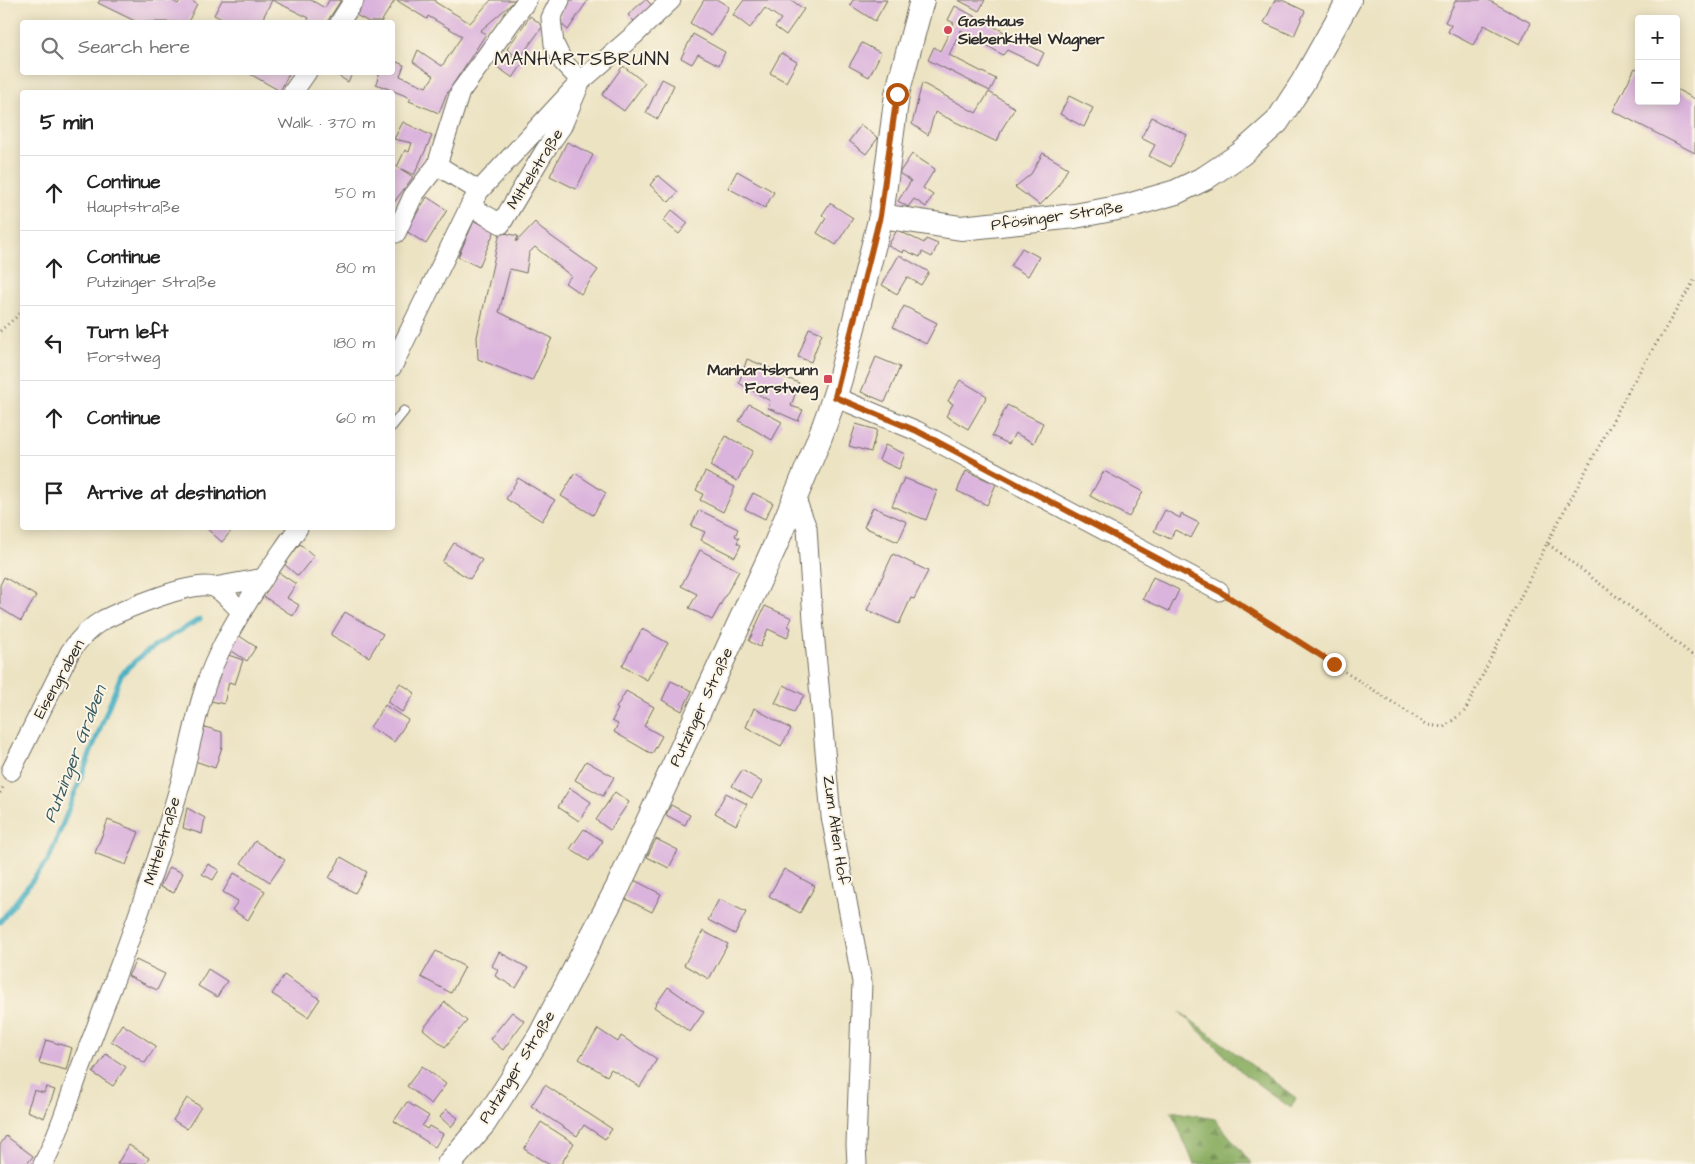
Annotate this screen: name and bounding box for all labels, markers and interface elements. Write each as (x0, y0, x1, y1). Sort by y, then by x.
place label: Gasthaus Siebenkittel Wagner (957, 10, 1105, 52)
map controls (1635, 15, 1680, 105)
button: + (1635, 15, 1680, 60)
search box (20, 20, 395, 75)
marker: Gasthaus Siebenkittel Wagner (942, 24, 954, 36)
icon: search (38, 34, 66, 62)
text: Search here (78, 34, 190, 61)
district label: MANHARTSBRUNN (494, 46, 670, 73)
button: − (1635, 60, 1680, 105)
route start (886, 83, 909, 106)
text: 5 min (40, 108, 93, 137)
text: Walk · 370 m (277, 112, 375, 134)
street label: Mittelstraße (501, 124, 569, 214)
text: Continue (87, 169, 161, 196)
icon: ahead (40, 179, 68, 207)
text: 50 m (335, 182, 375, 204)
text: Hauptstraße (87, 196, 180, 218)
street label: Pfösinger Straße (990, 196, 1125, 237)
text: Continue (87, 244, 161, 271)
icon: ahead (40, 254, 68, 282)
text: 80 m (336, 257, 375, 279)
text: Putzinger Straße (87, 271, 216, 293)
text: Turn left (87, 319, 168, 346)
icon: left (40, 329, 68, 357)
text: 180 m (334, 332, 375, 354)
text: Forstweg (87, 346, 160, 368)
place label: Manhartsbrunn Forstweg (707, 359, 819, 401)
marker: Manhartsbrunn Forstweg (822, 373, 834, 385)
icon: ahead (40, 404, 68, 432)
text: Continue (87, 405, 161, 432)
text: 60 m (336, 407, 375, 429)
icon: arrive (40, 479, 68, 507)
text: Arrive at destination (87, 480, 266, 507)
street label: Eisengraben (28, 635, 91, 723)
street label: Putzinger Straße (664, 644, 739, 771)
route end (1323, 653, 1346, 676)
water label: Putzinger Graben (37, 680, 114, 827)
street label: Zum Alten Hof (817, 774, 855, 886)
street label: Mittelstraße (138, 794, 186, 888)
street label: Putzinger Straße (473, 1006, 562, 1128)

